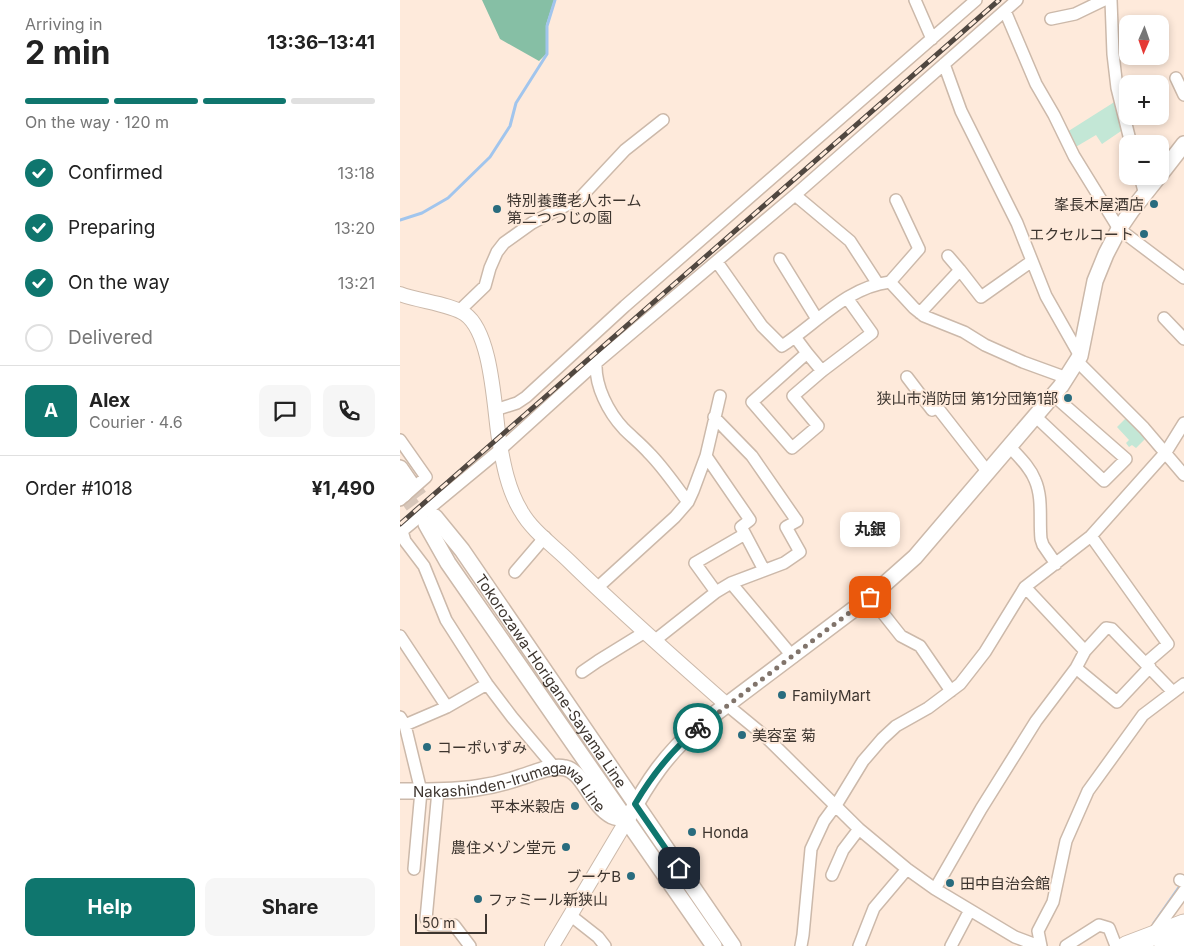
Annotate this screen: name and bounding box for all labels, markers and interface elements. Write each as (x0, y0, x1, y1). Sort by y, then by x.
text: Arriving in (25, 14, 102, 34)
north arrow (1119, 15, 1169, 65)
map controls (1119, 15, 1169, 185)
text: 13:36–13:41 (267, 31, 375, 54)
text: 2 min (25, 33, 111, 72)
button: + (1119, 75, 1169, 125)
text: On the way · 120 m (25, 112, 169, 132)
button: − (1119, 135, 1169, 185)
icon: check (25, 159, 53, 187)
text: Confirmed (68, 161, 163, 184)
text: 13:18 (338, 163, 375, 183)
place label: 特別養護老人ホーム 第二つつじの園 (507, 191, 642, 227)
place label: 峯長木屋酒店 (1054, 195, 1144, 214)
marker: 峯長木屋酒店 (1148, 198, 1160, 210)
marker: 特別養護老人ホーム 第二つつじの園 (491, 203, 503, 215)
icon: check (25, 214, 53, 242)
text: Preparing (68, 216, 155, 239)
text: 13:20 (334, 218, 375, 238)
place label: エクセルコート (1029, 225, 1134, 244)
marker: エクセルコート (1138, 228, 1150, 240)
icon: check (25, 269, 53, 297)
text: On the way (68, 271, 170, 294)
text: 13:21 (338, 273, 375, 293)
text: Delivered (68, 326, 153, 349)
button: chat (259, 385, 311, 437)
button: phone (323, 385, 375, 437)
text: Alex (89, 389, 130, 412)
place label: 狭山市消防団 第1分団第1部 (877, 389, 1058, 408)
marker: 狭山市消防団 第1分団第1部 (1062, 392, 1074, 404)
text: A (44, 399, 58, 422)
text: Courier · 4.6 (89, 412, 183, 432)
text: Order #1018 (25, 477, 133, 500)
text: ¥1,490 (312, 477, 375, 500)
callout: 丸銀 (840, 512, 900, 547)
text: 丸銀 (854, 519, 886, 539)
street label: Tokorozawa-Horigane-Sayama Line (472, 570, 631, 791)
pin (849, 576, 891, 618)
icon: bag (856, 583, 884, 611)
place label: FamilyMart (792, 686, 871, 705)
marker: FamilyMart (776, 689, 788, 701)
courier (673, 703, 723, 753)
icon: bike (684, 714, 712, 742)
place label: 美容室 菊 (752, 726, 816, 745)
marker: 美容室 菊 (736, 729, 748, 741)
place label: コーポいずみ (437, 738, 527, 757)
marker: コーポいずみ (421, 741, 433, 753)
street label: Nakashinden-Irumagawa Line (413, 758, 610, 816)
place label: 平本米穀店 (490, 797, 565, 816)
marker: 平本米穀店 (569, 800, 581, 812)
place label: Honda (702, 823, 749, 842)
marker: Honda (686, 826, 698, 838)
place label: 農住メゾン堂元 (451, 838, 556, 857)
marker: 農住メゾン堂元 (560, 841, 572, 853)
pin (658, 847, 700, 889)
icon: home (665, 854, 693, 882)
place label: ブーケB (566, 867, 621, 886)
marker: ブーケB (625, 870, 637, 882)
place label: 田中自治会館 (960, 874, 1050, 893)
marker: 田中自治会館 (944, 877, 956, 889)
button: Help (25, 878, 195, 936)
button: Share (205, 878, 375, 936)
place label: ファミール新狭山 (488, 890, 608, 909)
marker: ファミール新狭山 (472, 893, 484, 905)
scale bar (415, 911, 488, 934)
text: 50 m (422, 914, 456, 931)

